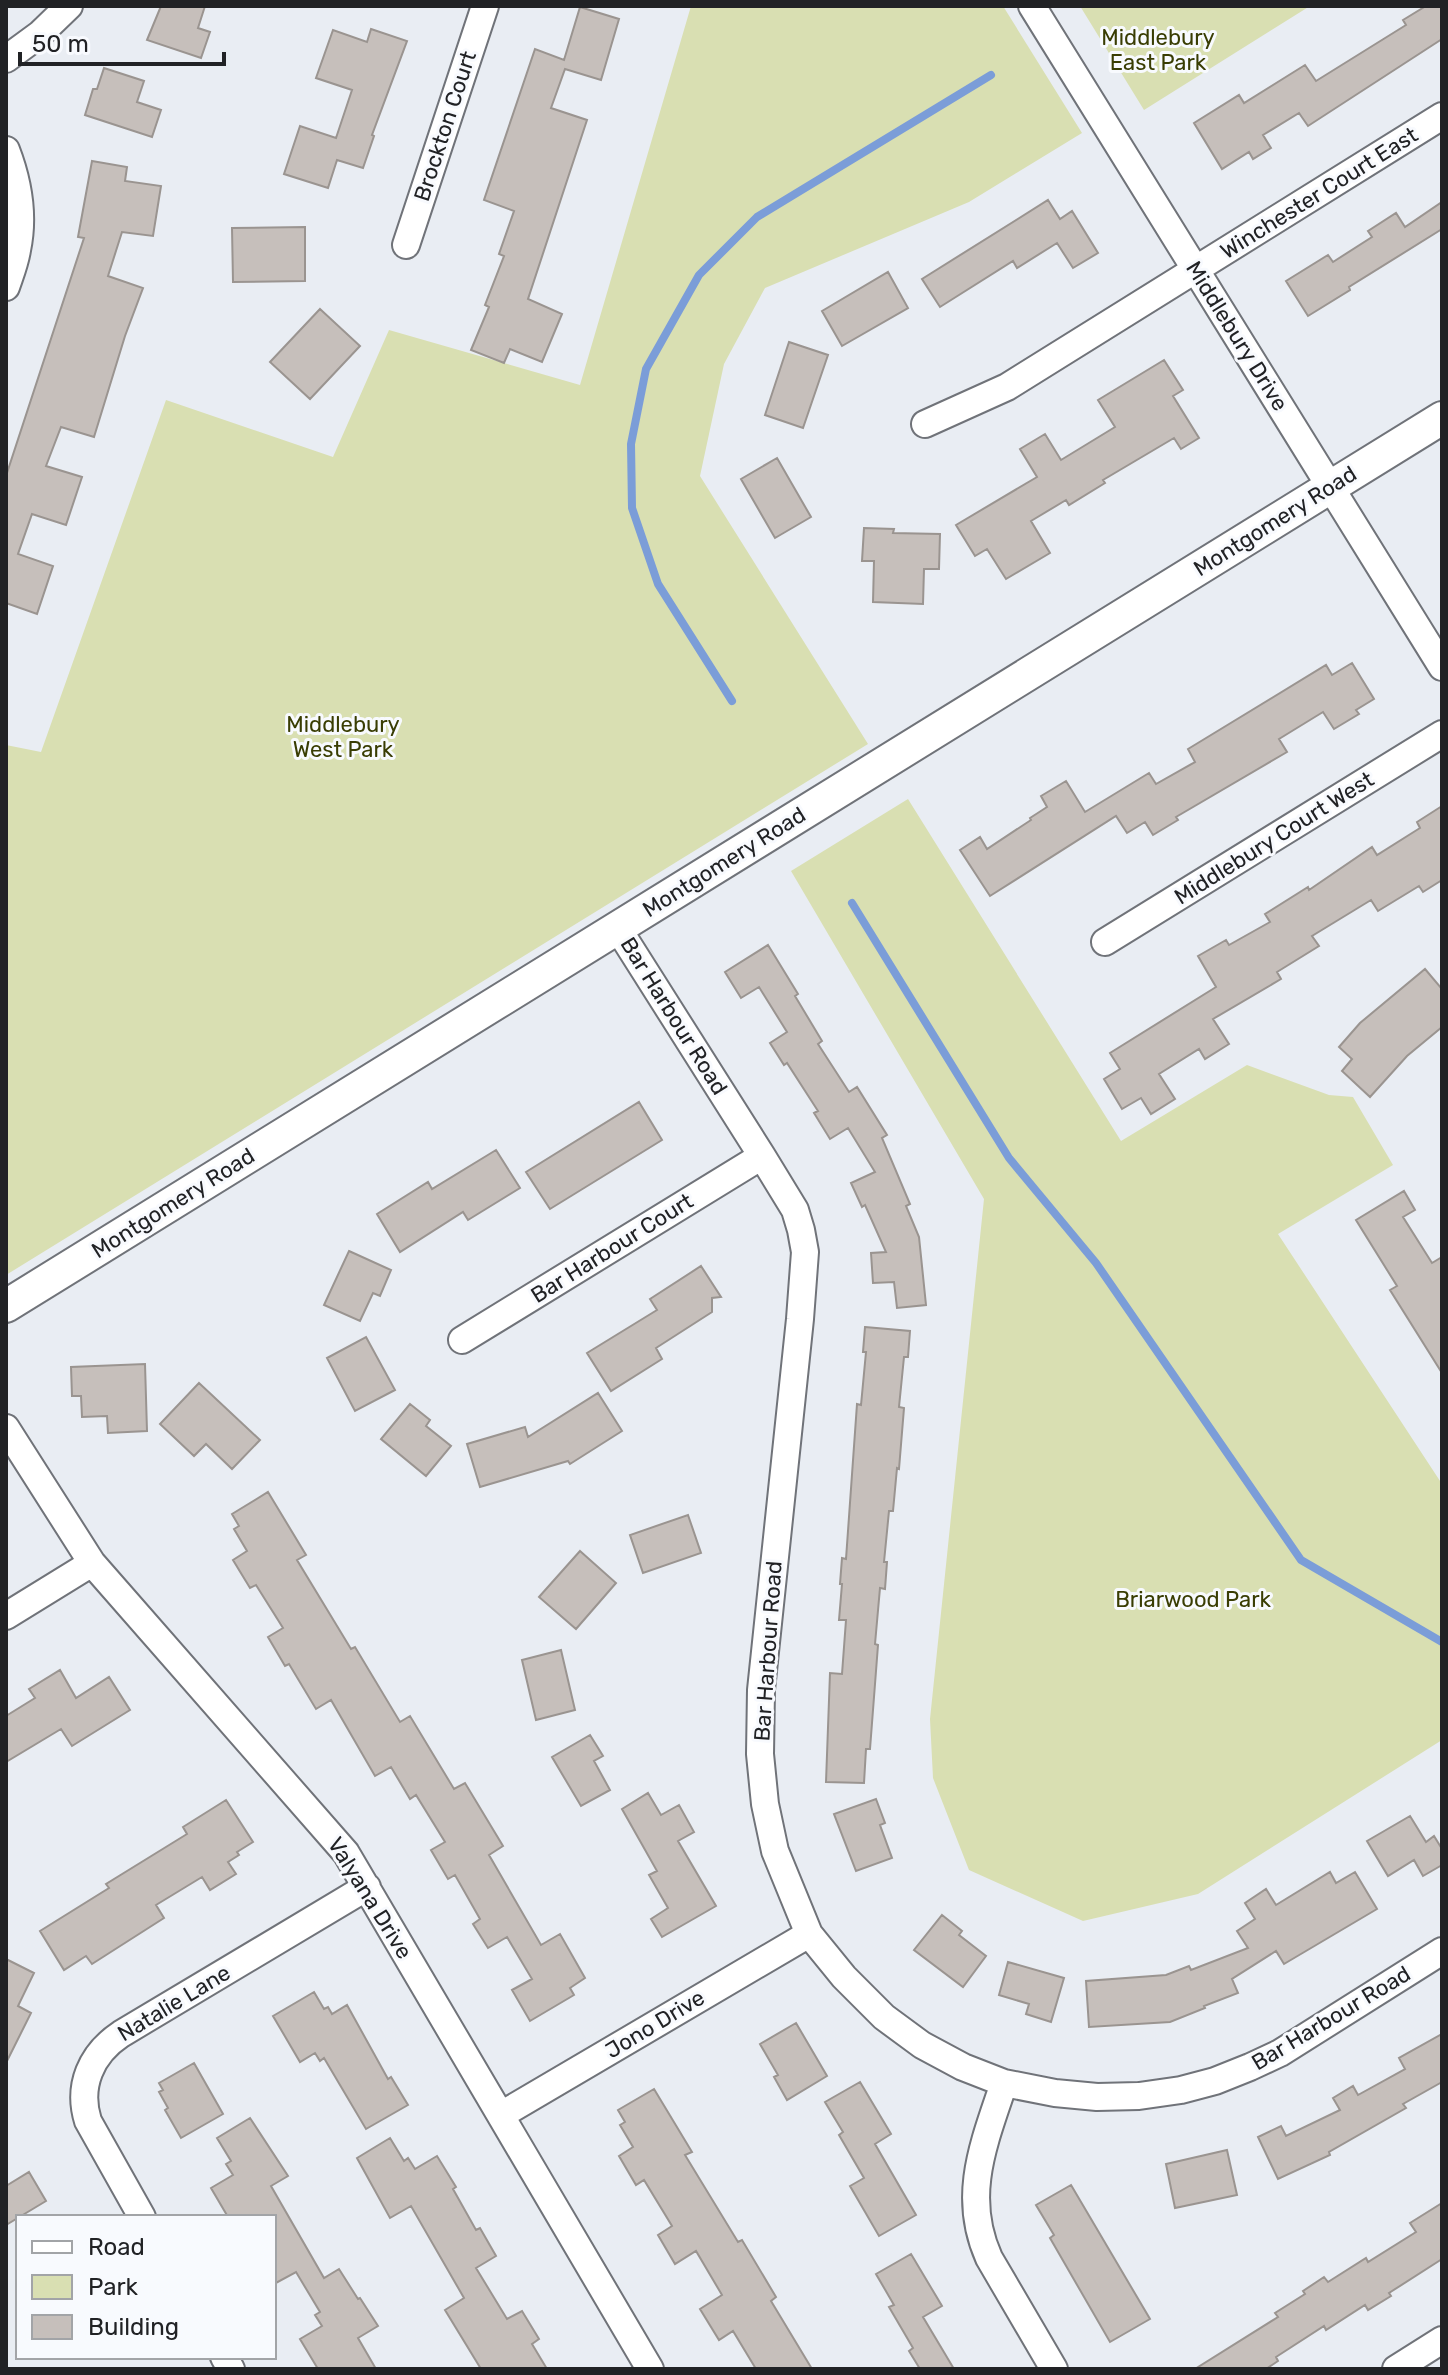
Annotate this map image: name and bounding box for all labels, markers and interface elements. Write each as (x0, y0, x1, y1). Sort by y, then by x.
scale bar (20, 16, 224, 66)
park label: Middlebury East Park (1101, 24, 1215, 76)
text: 50 m (32, 30, 89, 58)
street label: Brockton Court (408, 47, 482, 205)
street label: Winchester Court East (1215, 121, 1423, 265)
street label: Middlebury Drive (1180, 256, 1294, 416)
street label: Montgomery Road (1189, 460, 1361, 582)
park label: Middlebury West Park (286, 711, 400, 763)
street label: Middlebury Court West (1169, 765, 1379, 910)
street label: Montgomery Road (638, 801, 810, 923)
street label: Bar Harbour Road (615, 932, 733, 1100)
street label: Montgomery Road (87, 1142, 259, 1264)
street label: Bar Harbour Court (526, 1187, 698, 1309)
street label: Bar Harbour Road (748, 1560, 788, 1742)
park label: Briarwood Park (1115, 1586, 1272, 1613)
street label: Valyana Drive (322, 1832, 418, 1964)
street label: Natalie Lane (113, 1959, 235, 2047)
street label: Bar Harbour Road (1247, 1960, 1415, 2076)
street label: Jono Drive (601, 1984, 709, 2064)
legend (16, 2215, 276, 2359)
text: Road (88, 2233, 145, 2261)
text: Park (88, 2273, 139, 2301)
text: Building (88, 2313, 179, 2341)

